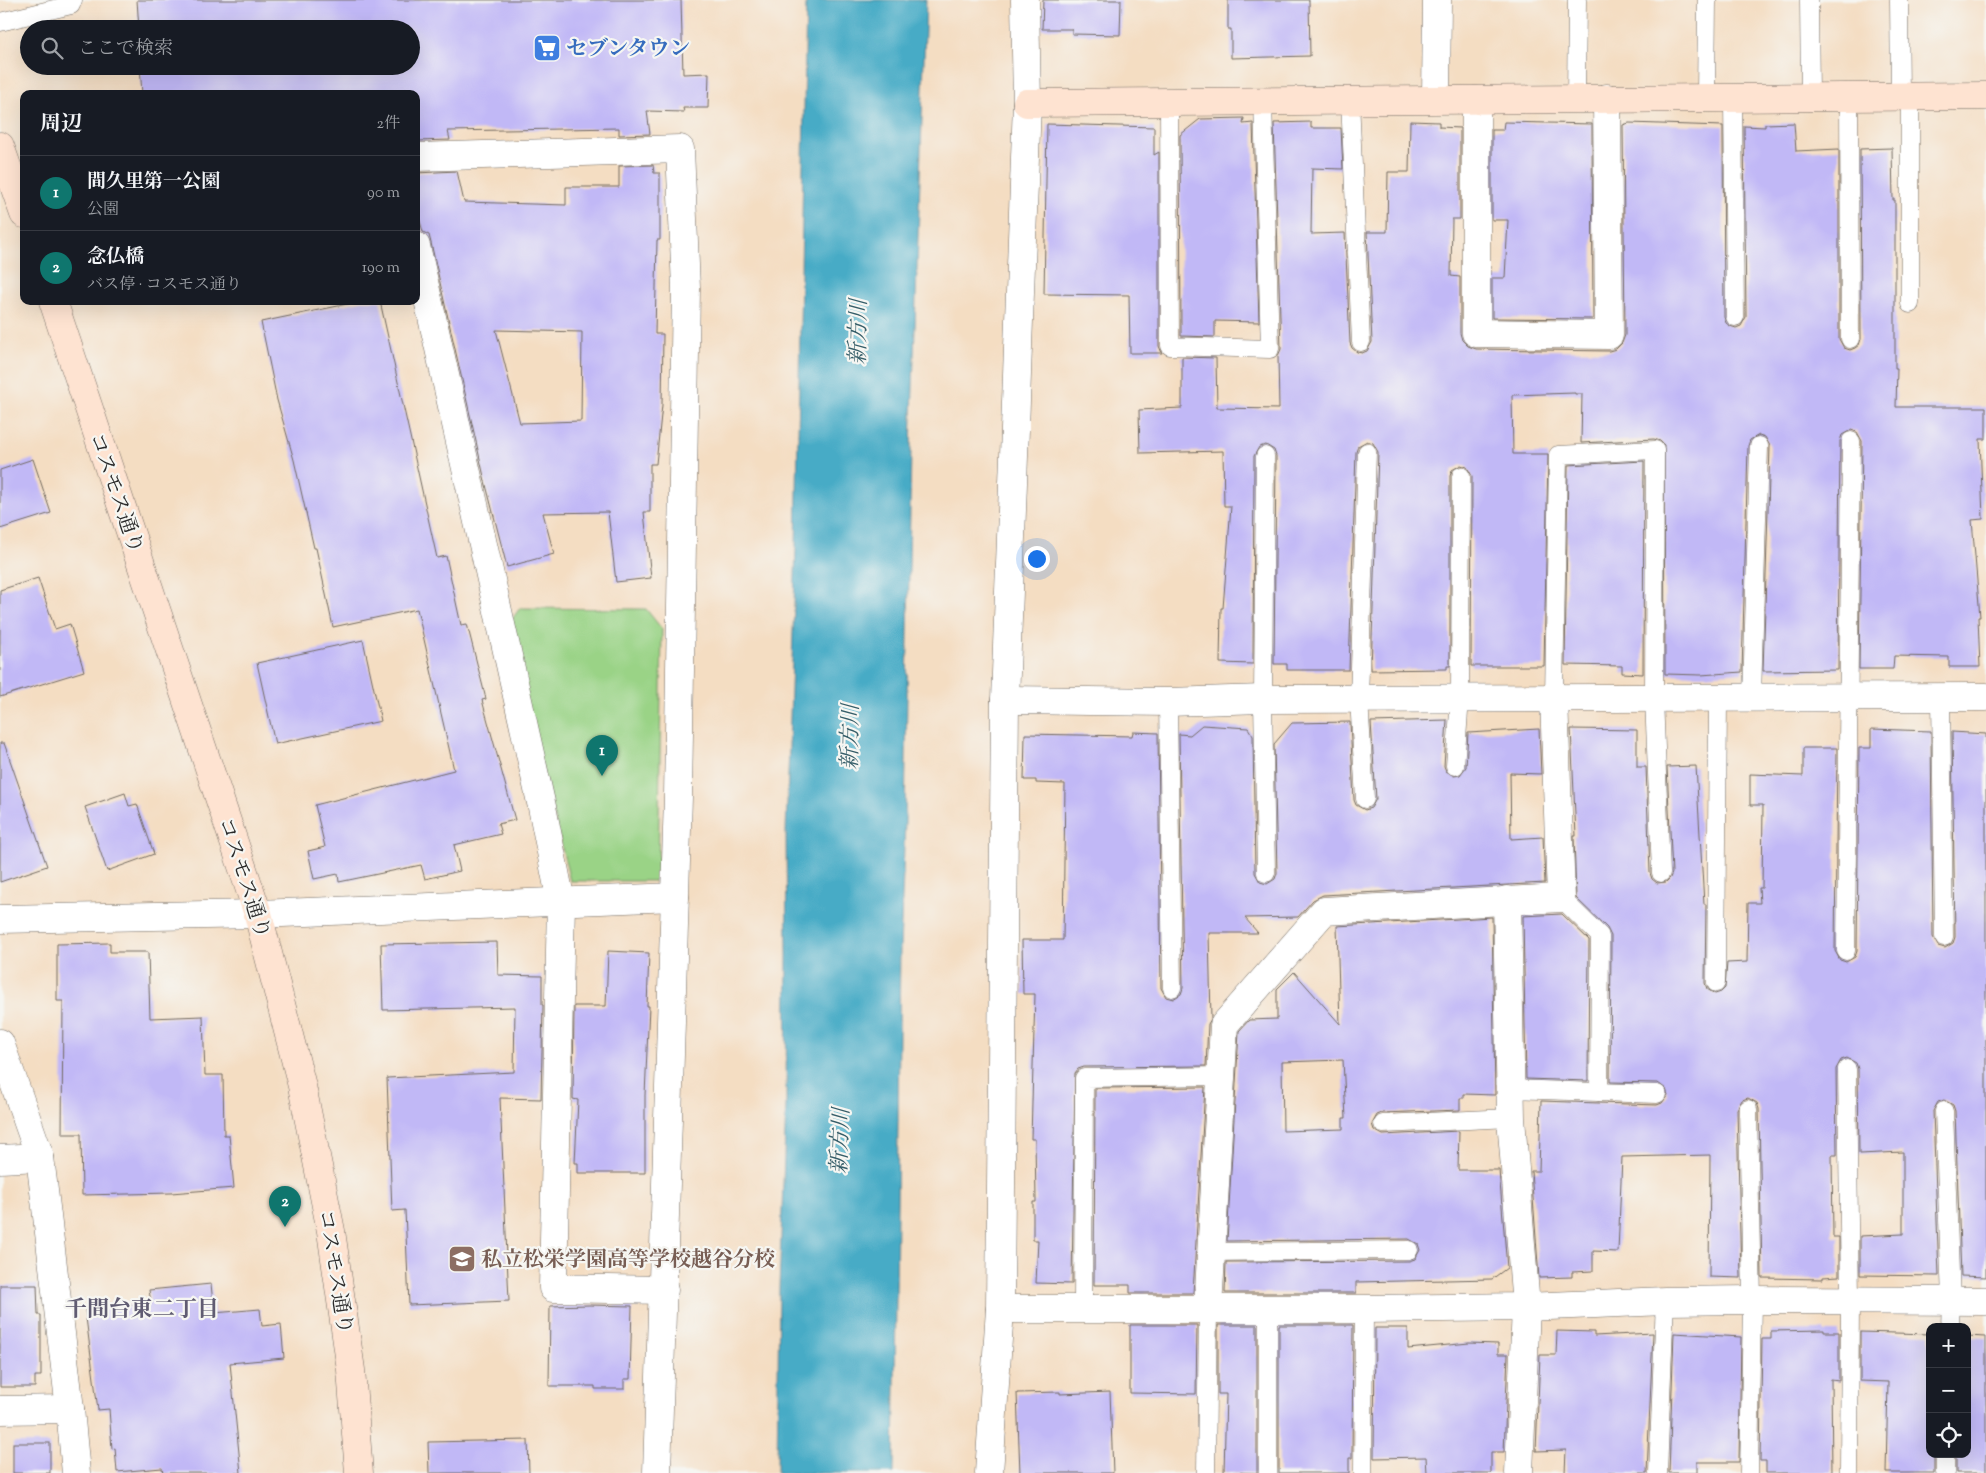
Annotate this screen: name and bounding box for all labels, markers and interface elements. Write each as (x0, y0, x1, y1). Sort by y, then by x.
search box (20, 20, 420, 75)
supermarket icon: セブンタウン (532, 33, 562, 63)
icon: search (38, 34, 66, 62)
place label: セブンタウン (566, 35, 690, 65)
text: ここで検索 (78, 36, 173, 63)
text: 周辺 (40, 110, 82, 140)
text: 2件 (377, 113, 400, 136)
text: 間久里第一公園 (87, 169, 220, 196)
text: 1 (53, 182, 59, 205)
text: 90 m (367, 182, 400, 205)
text: 公園 (87, 199, 119, 222)
text: 念仏橋 (87, 244, 144, 271)
text: 2 (52, 257, 60, 280)
text: 190 m (362, 257, 400, 280)
text: バス停 · コスモス通り (87, 274, 242, 297)
water label: 新方川 (843, 297, 877, 365)
street label: コスモス通り (80, 429, 150, 558)
your location (1024, 546, 1050, 572)
water label: 新方川 (835, 702, 869, 770)
pin: 1 (586, 735, 618, 776)
street label: コスモス通り (209, 814, 277, 943)
water label: 新方川 (825, 1106, 859, 1175)
pin: 2 (269, 1186, 301, 1227)
street label: コスモス通り (309, 1208, 359, 1337)
school or university icon: 私立松栄学園高等学校越谷分校 (447, 1244, 477, 1274)
place label: 私立松栄学園高等学校越谷分校 (481, 1246, 775, 1276)
district label: 千間台東二丁目 (65, 1295, 219, 1327)
map controls (1926, 1323, 1971, 1458)
button: + (1926, 1323, 1971, 1368)
button: − (1926, 1368, 1971, 1413)
button: locate (1926, 1413, 1971, 1458)

